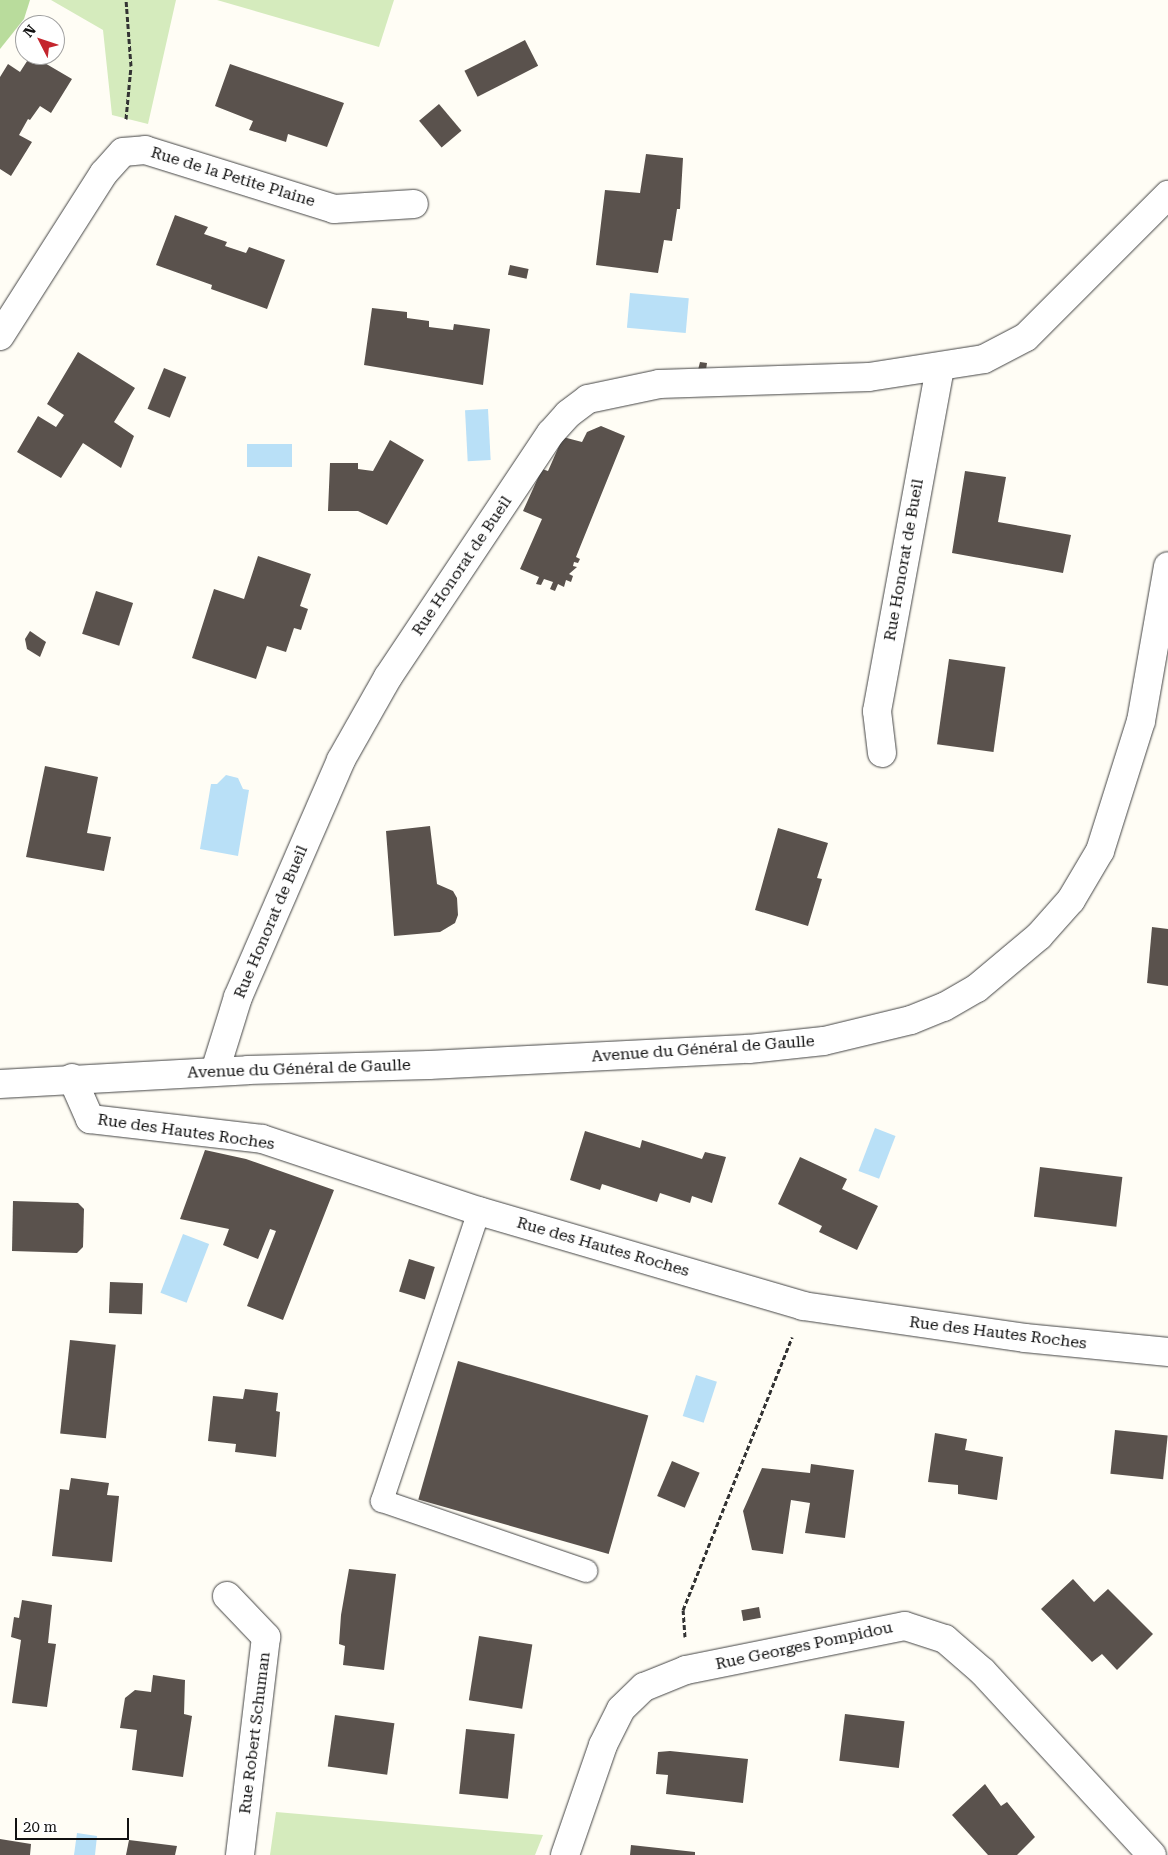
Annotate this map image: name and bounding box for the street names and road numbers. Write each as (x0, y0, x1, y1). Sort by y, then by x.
street label: Rue de la Petite Plaine (149, 143, 317, 211)
street label: Rue Honorat de Bueil (880, 478, 928, 642)
street label: Rue Honorat de Bueil (408, 493, 516, 639)
street label: Rue Honorat de Bueil (230, 843, 312, 1001)
street label: Avenue du Général de Gaulle (591, 1032, 815, 1066)
street label: Avenue du Général de Gaulle (187, 1056, 411, 1082)
street label: Rue des Hautes Roches (96, 1110, 276, 1154)
street label: Rue des Hautes Roches (514, 1213, 692, 1281)
street label: Rue des Hautes Roches (908, 1313, 1088, 1353)
street label: Rue Georges Pompidou (714, 1618, 894, 1674)
street label: Rue Robert Schuman (236, 1651, 274, 1815)

